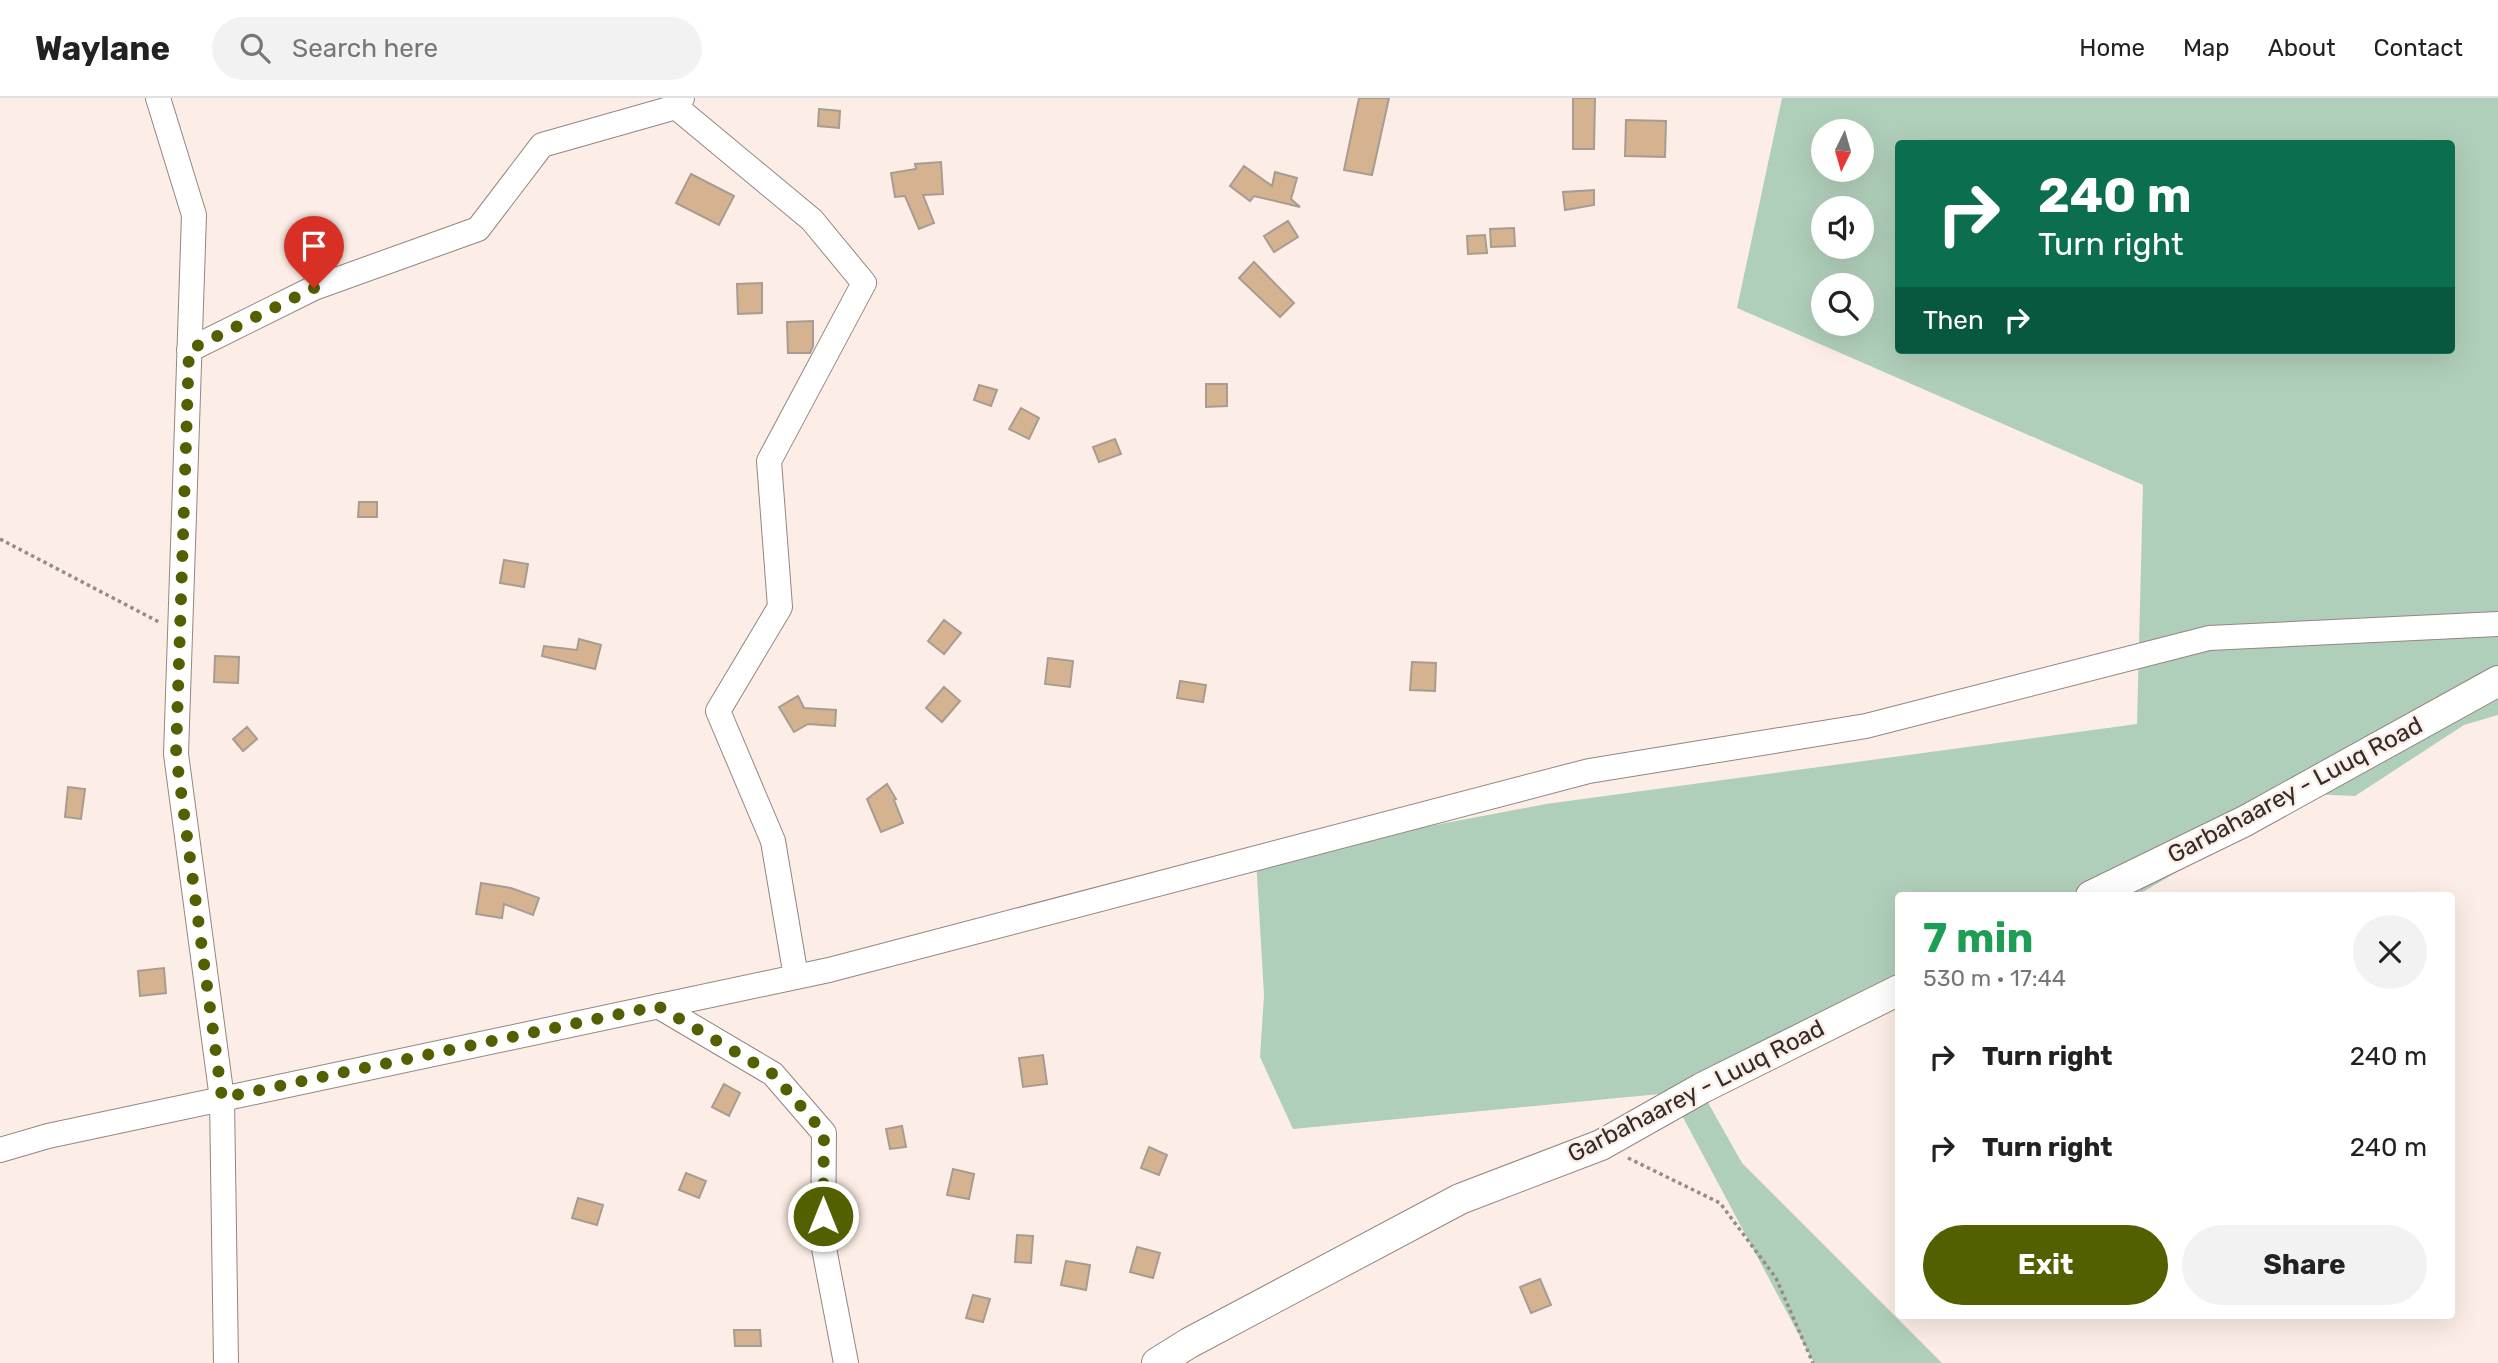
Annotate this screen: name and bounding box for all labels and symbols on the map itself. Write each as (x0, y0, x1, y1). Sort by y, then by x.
north arrow (1811, 119, 1874, 182)
pin (284, 216, 344, 288)
street label: Garbahaarey - Luuq Road (2163, 711, 2427, 869)
street label: Garbahaarey - Luuq Road (1563, 1014, 1829, 1168)
position arrow (786, 1179, 860, 1253)

